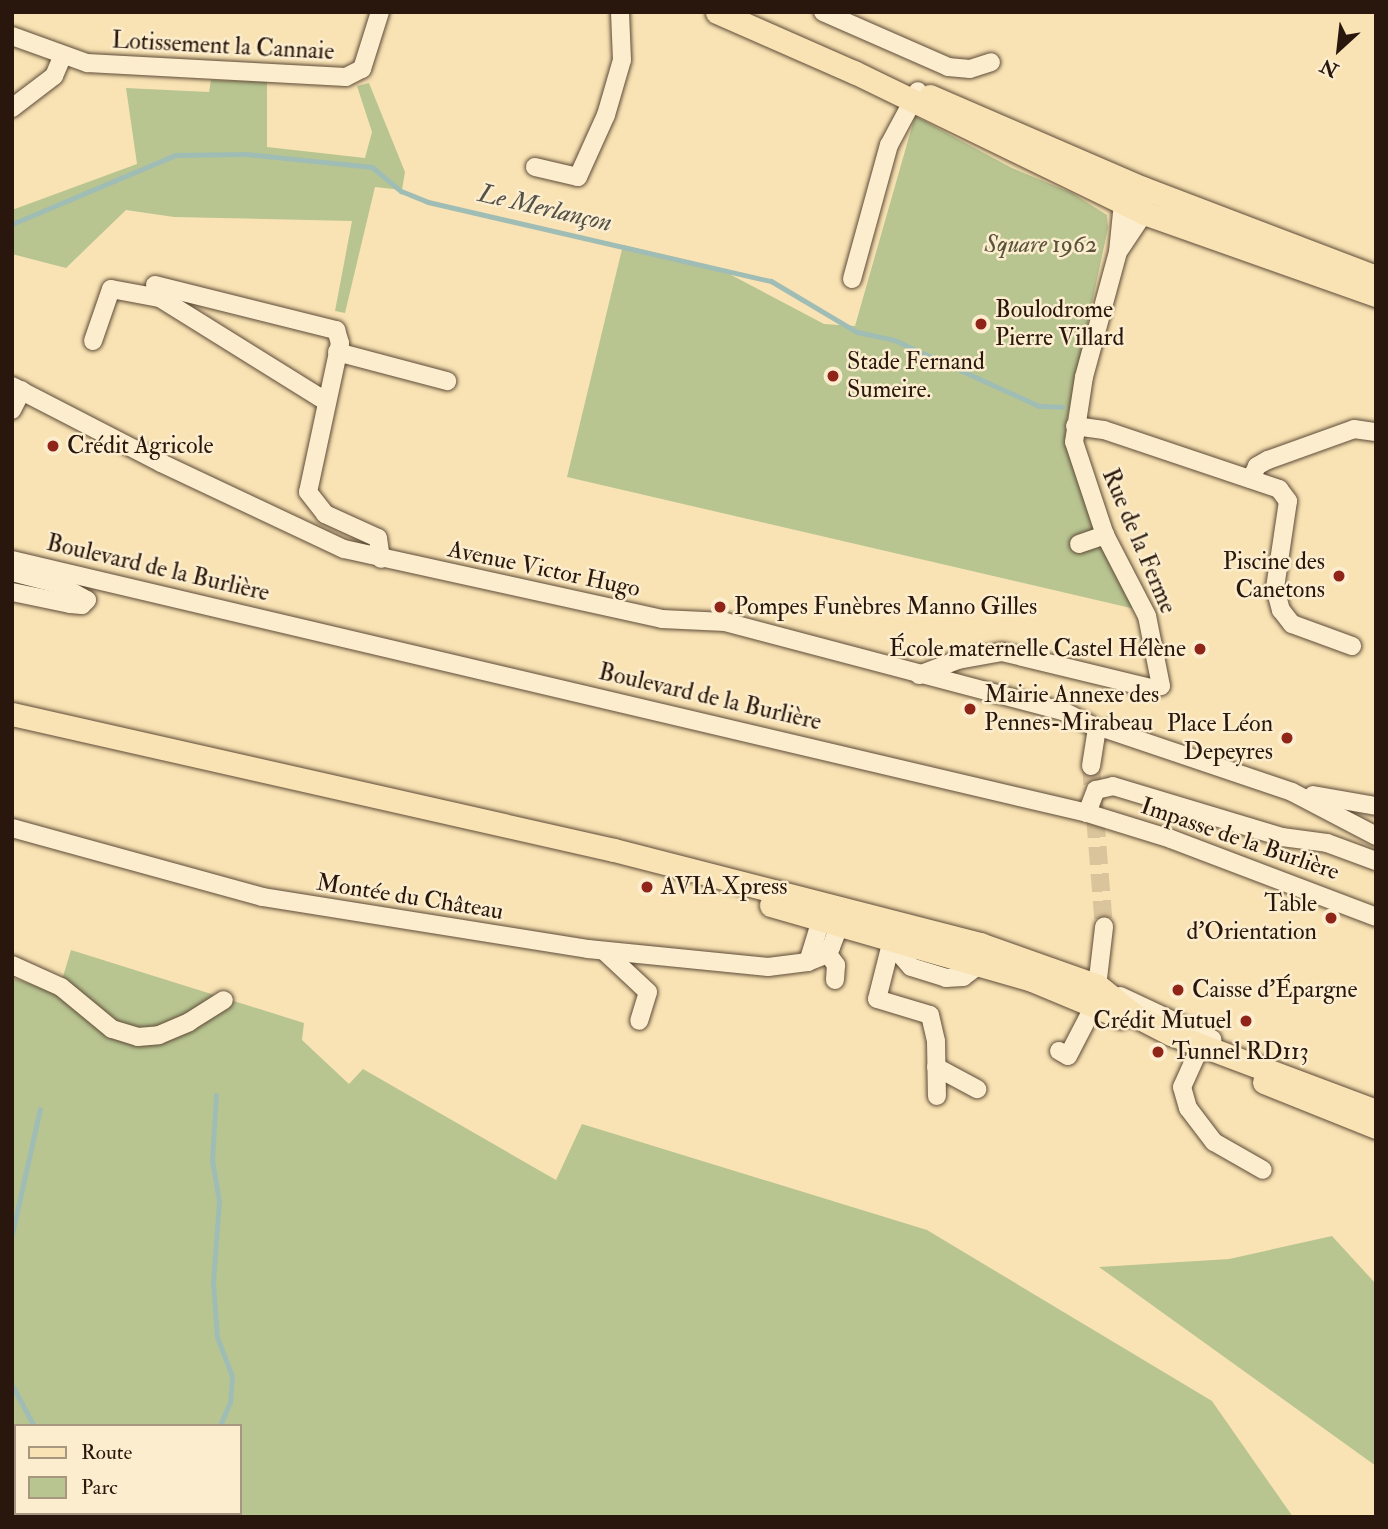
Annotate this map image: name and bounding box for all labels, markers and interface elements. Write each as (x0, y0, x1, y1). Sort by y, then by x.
north arrow (1304, 14, 1374, 84)
street label: Lotissement la Cannaie (111, 26, 335, 66)
text: N (1316, 53, 1343, 82)
water label: Le Merlançon (475, 178, 615, 240)
park label: Square 1962 (985, 231, 1097, 259)
place label: Boulodrome Pierre Villard (995, 296, 1124, 352)
marker: Boulodrome Pierre Villard (973, 316, 989, 332)
place label: Stade Fernand Sumeire. (847, 348, 985, 404)
marker: Stade Fernand Sumeire. (825, 368, 841, 384)
place label: Crédit Agricole (67, 432, 214, 460)
marker: Crédit Agricole (45, 438, 61, 454)
street label: Rue de la Ferme (1096, 464, 1182, 618)
street label: Boulevard de la Burlière (44, 528, 272, 608)
street label: Avenue Victor Hugo (445, 535, 643, 603)
place label: Piscine des Canetons (1223, 548, 1325, 604)
marker: Piscine des Canetons (1331, 568, 1347, 584)
place label: Pompes Funèbres Manno Gilles (734, 593, 1037, 621)
marker: Pompes Funèbres Manno Gilles (712, 599, 728, 615)
place label: École maternelle Castel Hélène (889, 635, 1186, 663)
marker: École maternelle Castel Hélène (1192, 641, 1208, 657)
street label: Boulevard de la Burlière (596, 657, 824, 737)
place label: Mairie Annexe des Pennes-Mirabeau (984, 681, 1159, 737)
marker: Mairie Annexe des Pennes-Mirabeau (962, 701, 978, 717)
place label: Place Léon Depeyres (1167, 710, 1273, 766)
marker: Place Léon Depeyres (1279, 730, 1295, 746)
street label: Impasse de la Burlière (1137, 792, 1343, 886)
street label: Montée du Château (314, 868, 506, 926)
place label: AVIA Xpress (661, 873, 788, 901)
marker: AVIA Xpress (639, 879, 655, 895)
place label: Table d'Orientation (1186, 890, 1317, 946)
marker: Table d'Orientation (1323, 910, 1339, 926)
place label: Caisse d'Épargne (1192, 976, 1357, 1004)
marker: Caisse d'Épargne (1170, 982, 1186, 998)
place label: Crédit Mutuel (1093, 1007, 1232, 1035)
marker: Crédit Mutuel (1238, 1013, 1254, 1029)
place label: Tunnel RD113 (1172, 1038, 1309, 1066)
marker: Tunnel RD113 (1150, 1044, 1166, 1060)
legend (14, 1424, 242, 1515)
text: Route (81, 1439, 132, 1466)
text: Parc (81, 1474, 118, 1501)

